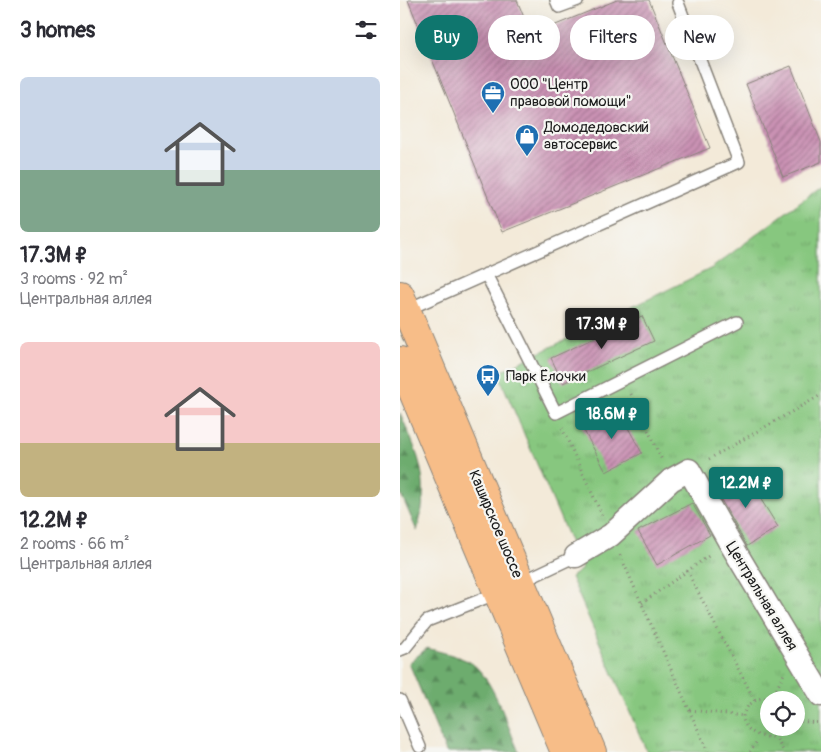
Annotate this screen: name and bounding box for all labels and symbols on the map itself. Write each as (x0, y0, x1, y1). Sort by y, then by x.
place label: ООО "Центр правовой помощи" (510, 75, 632, 111)
office icon: ООО "Центр правовой помощи" (480, 80, 506, 114)
place label: Домодедовский автосервис (543, 118, 649, 154)
shop icon: Домодедовский автосервис (514, 123, 540, 157)
pin: 17.3M ₽ (556, 308, 648, 350)
bus stop icon: Парк Ёлочки (475, 363, 501, 397)
place label: Парк Ёлочки (506, 367, 586, 386)
pin: 18.6M ₽ (566, 398, 658, 440)
pin: 12.2M ₽ (700, 466, 792, 509)
street label: Каширское шоссе (464, 467, 527, 582)
street label: Центральная аллея (722, 538, 802, 654)

